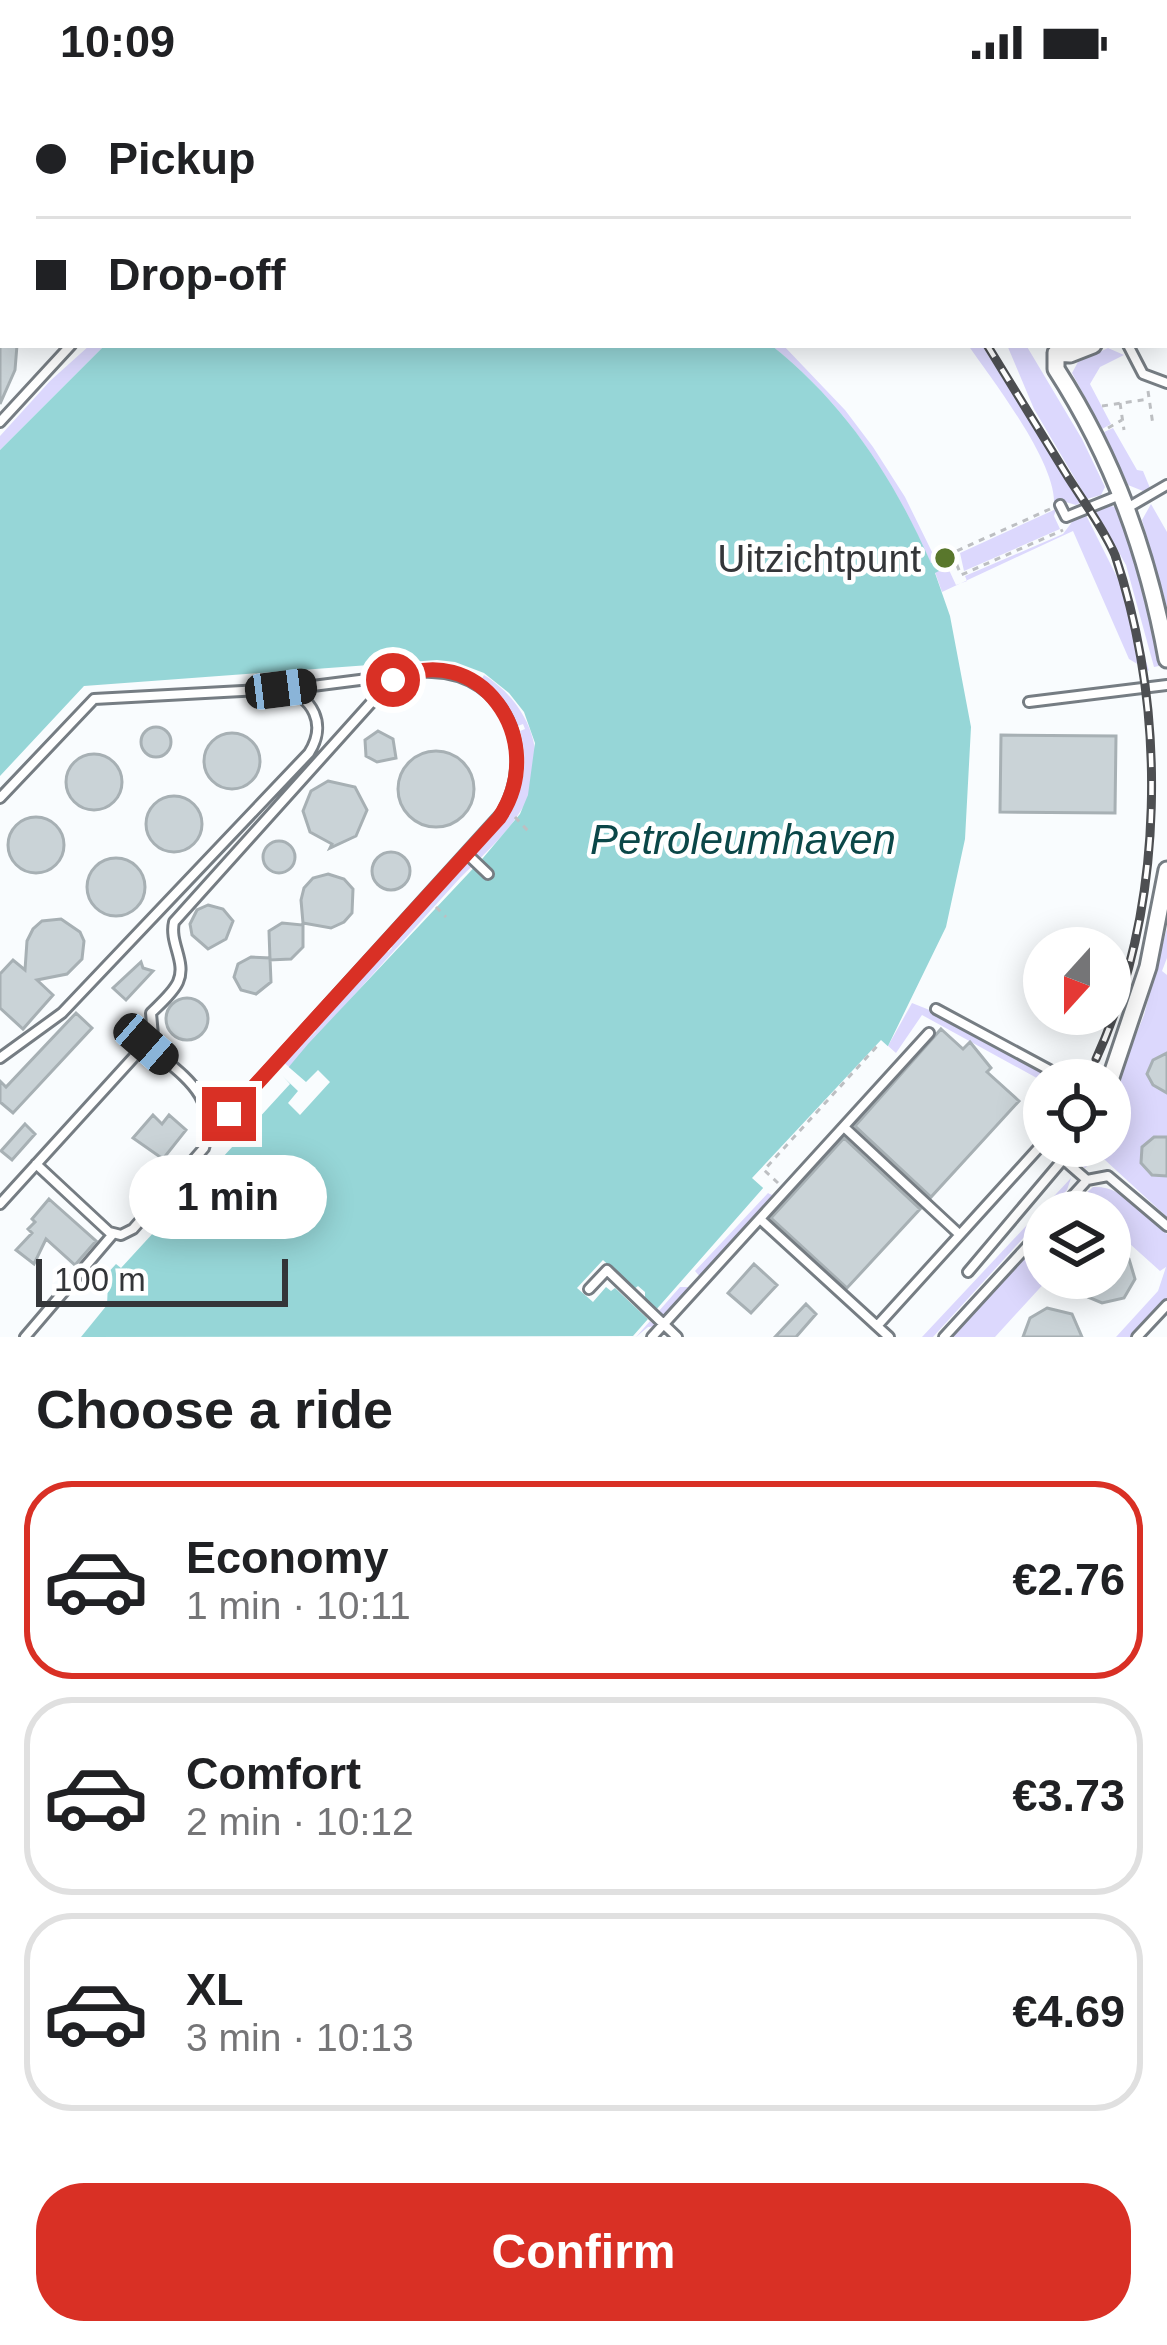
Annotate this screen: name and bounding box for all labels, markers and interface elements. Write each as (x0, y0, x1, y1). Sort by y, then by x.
text: 10:09 (60, 16, 175, 67)
text: Pickup (108, 133, 256, 184)
text: Drop-off (108, 249, 285, 300)
place label: Uitzichtpunt (717, 537, 921, 580)
marker: Uitzichtpunt (932, 545, 958, 571)
route start (366, 653, 420, 707)
car (243, 667, 319, 711)
water label: Petroleumhaven (590, 816, 896, 863)
north arrow (1023, 927, 1131, 1035)
map controls (1023, 927, 1131, 1299)
car (107, 1007, 185, 1081)
button: locate (1023, 1059, 1131, 1167)
route end (202, 1087, 256, 1141)
callout: 1 min (130, 1156, 328, 1240)
text: 1 min (177, 1175, 279, 1218)
button: layers (1023, 1191, 1131, 1299)
scale bar (36, 1253, 288, 1306)
text: 100 m (54, 1261, 146, 1298)
text: Choose a ride (36, 1379, 393, 1439)
icon: car (42, 1526, 150, 1634)
text: Economy (186, 1532, 389, 1583)
text: €2.76 (1012, 1554, 1125, 1605)
text: 1 min · 10:11 (186, 1584, 411, 1627)
icon: car (42, 1742, 150, 1850)
text: Comfort (186, 1748, 361, 1799)
text: €3.73 (1012, 1770, 1125, 1821)
text: 2 min · 10:12 (186, 1800, 414, 1843)
icon: car (42, 1958, 150, 2066)
text: XL (186, 1964, 244, 2015)
text: €4.69 (1012, 1986, 1125, 2037)
text: 3 min · 10:13 (186, 2016, 414, 2059)
button: Confirm (36, 2183, 1131, 2321)

